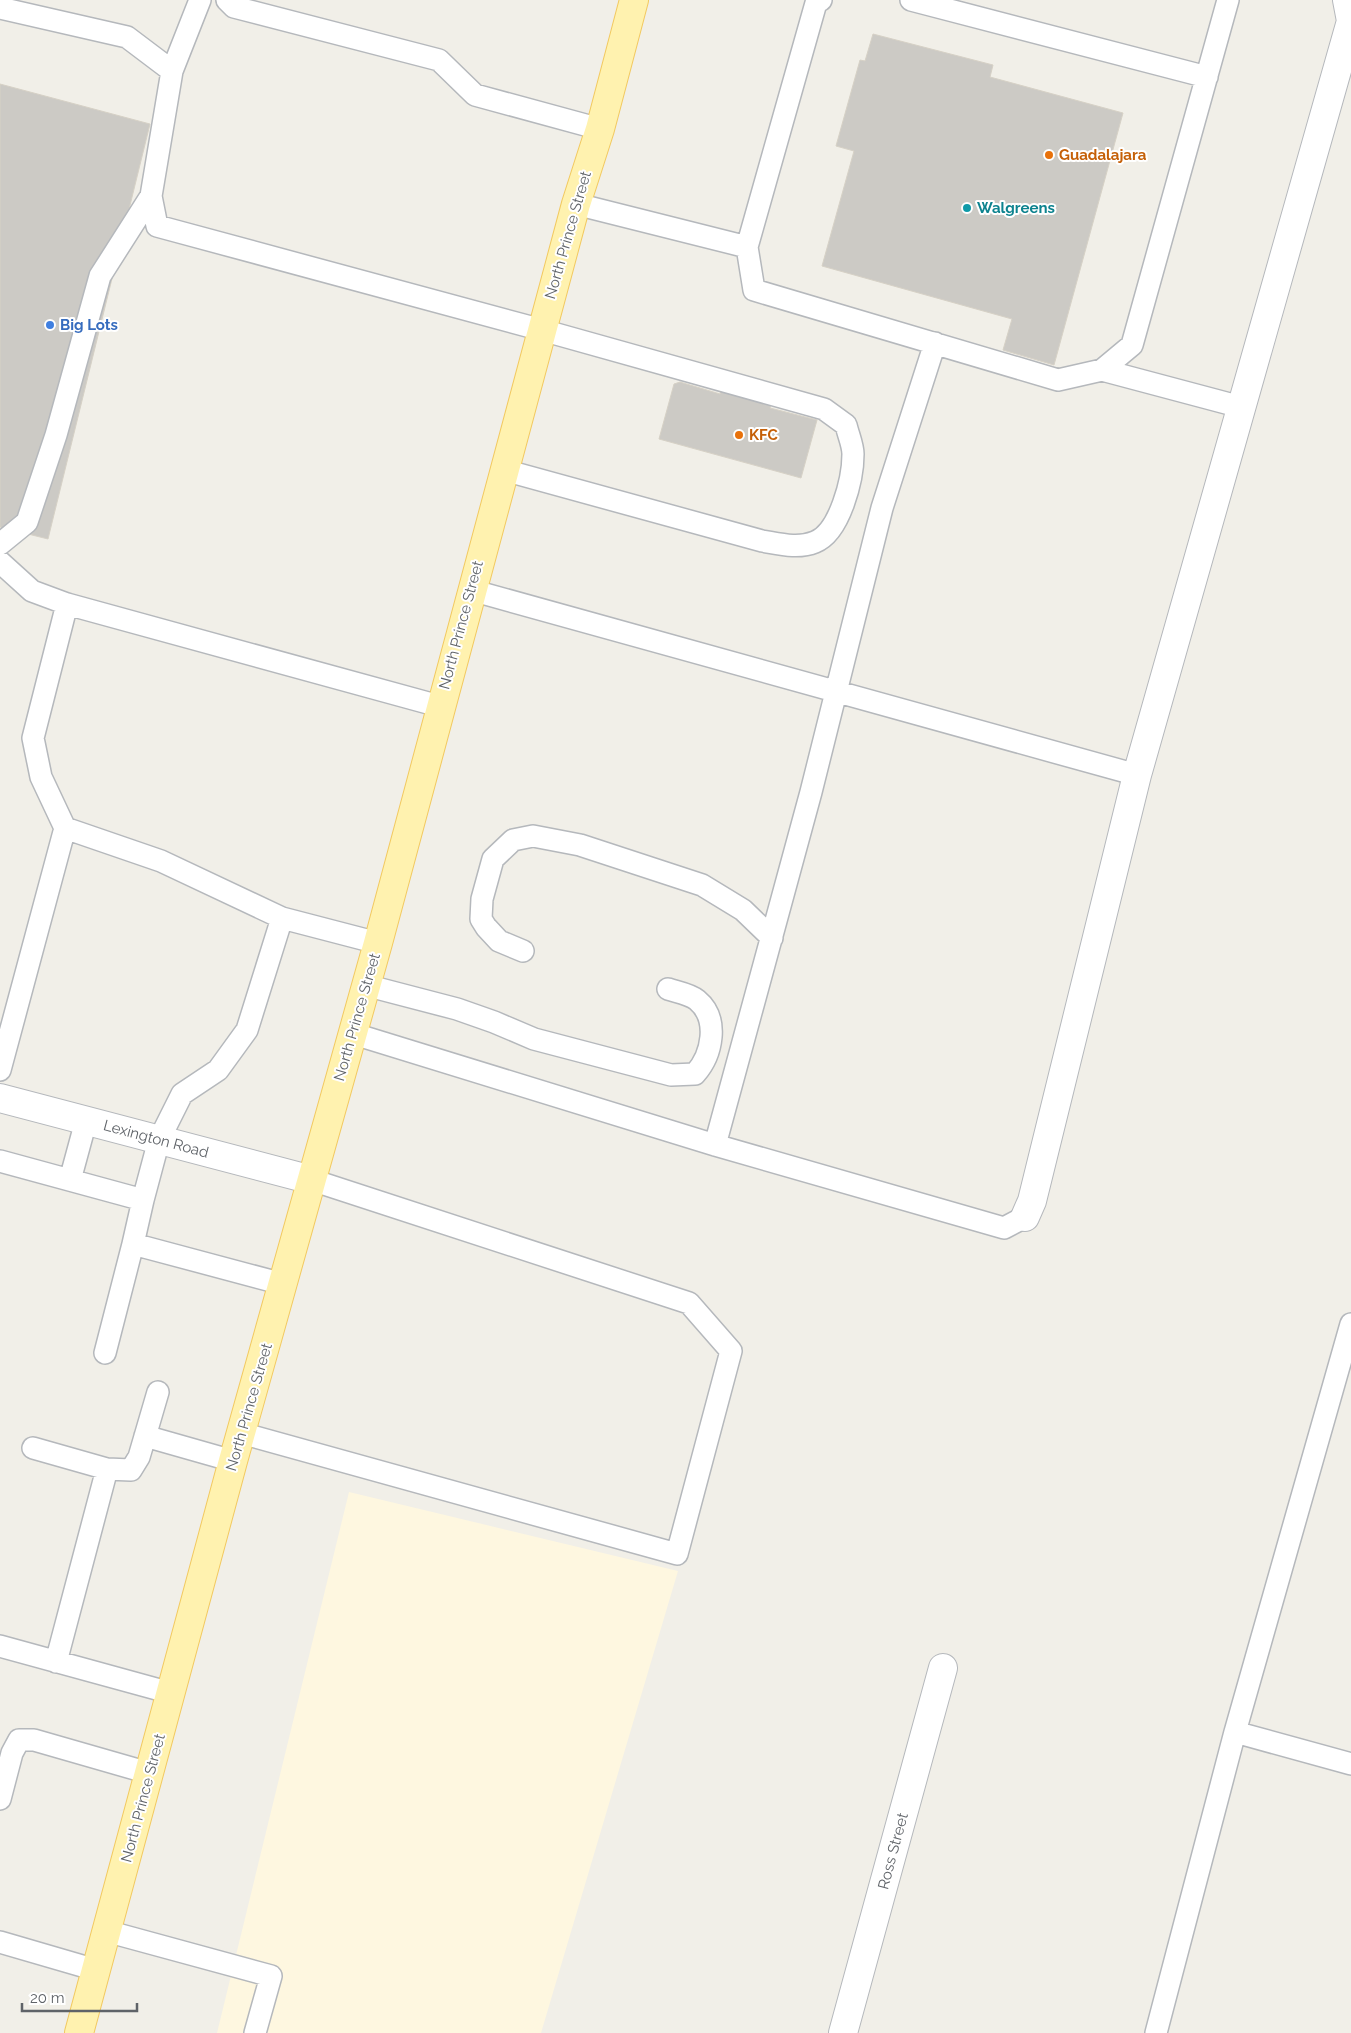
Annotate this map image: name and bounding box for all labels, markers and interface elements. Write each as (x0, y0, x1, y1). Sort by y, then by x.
place label: Guadalajara (1059, 146, 1147, 164)
marker: Guadalajara (1043, 149, 1055, 161)
street label: North Prince Street (541, 169, 595, 301)
place label: Walgreens (977, 199, 1055, 217)
marker: Walgreens (961, 202, 973, 214)
place label: Big Lots (60, 316, 118, 334)
marker: Big Lots (44, 319, 56, 331)
place label: KFC (749, 426, 778, 444)
marker: KFC (733, 429, 745, 441)
street label: North Prince Street (435, 559, 487, 691)
street label: North Prince Street (330, 951, 384, 1083)
street label: Lexington Road (101, 1116, 211, 1162)
street label: North Prince Street (222, 1341, 276, 1473)
street label: North Prince Street (117, 1732, 169, 1864)
street label: Ross Street (874, 1811, 912, 1891)
scale bar (22, 1980, 138, 2012)
text: 20 m (30, 1989, 65, 2007)

